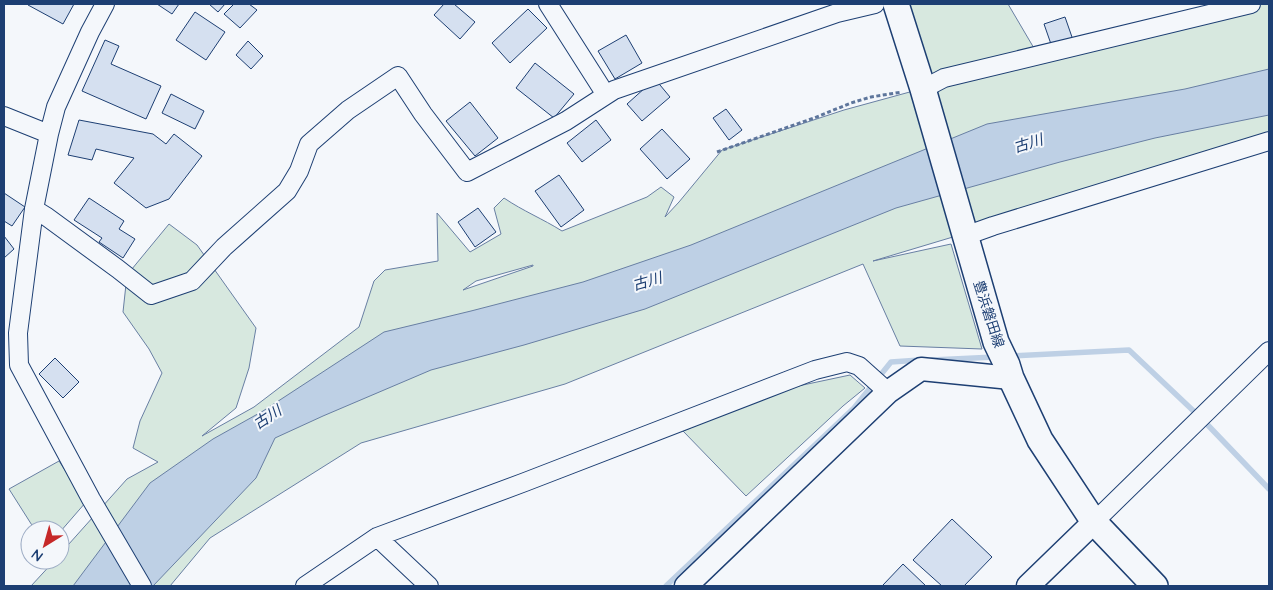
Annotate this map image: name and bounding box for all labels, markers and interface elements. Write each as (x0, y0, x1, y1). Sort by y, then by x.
water label: 古川 (1011, 129, 1047, 156)
water label: 古川 (630, 267, 666, 294)
street label: 豊浜磐田線 (970, 278, 1008, 350)
water label: 古川 (249, 400, 286, 433)
north arrow (20, 520, 70, 570)
text: N (28, 545, 47, 566)

